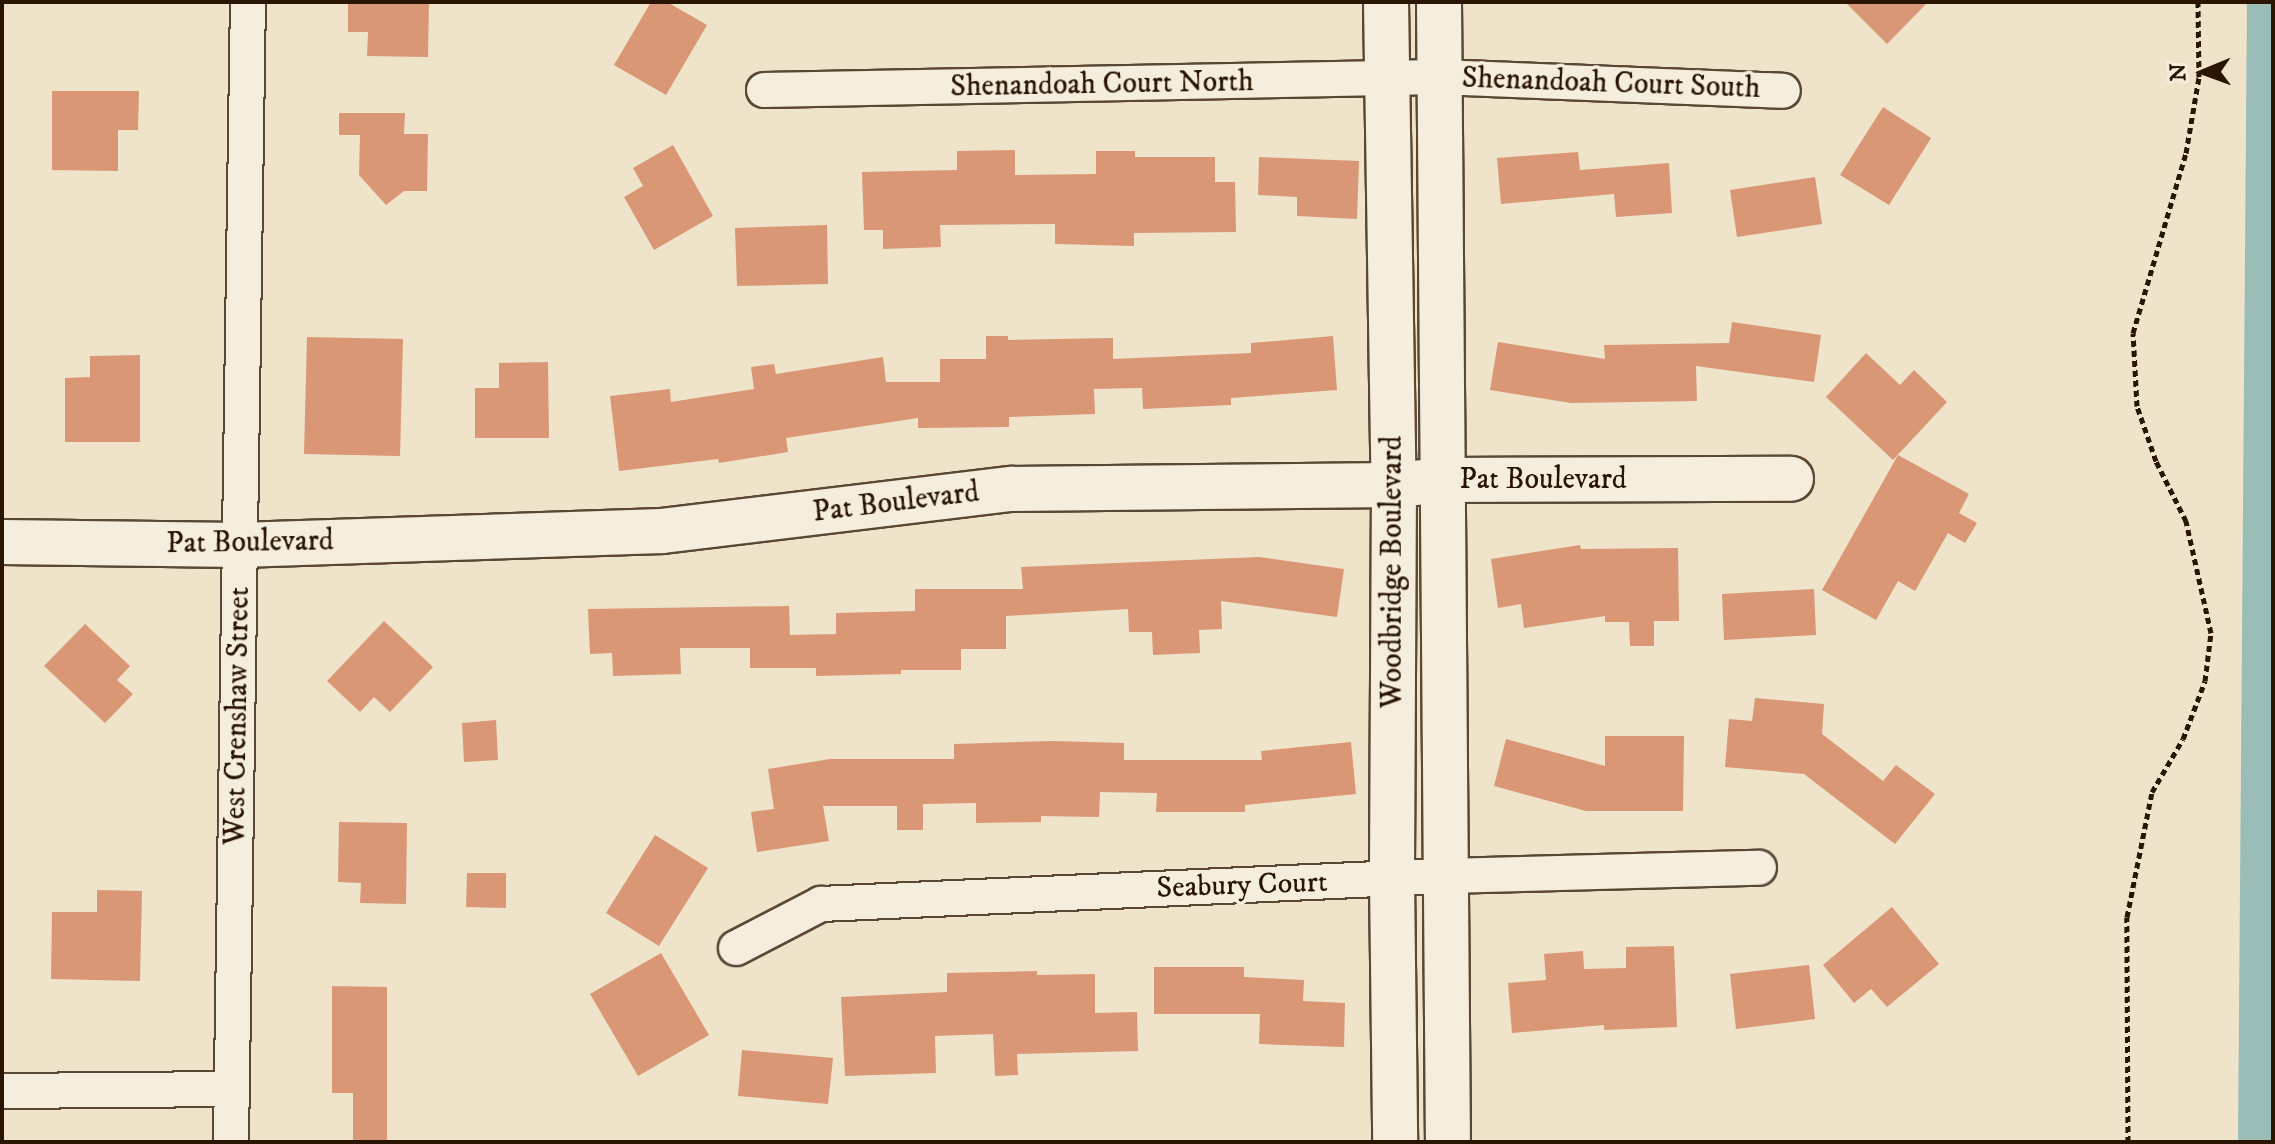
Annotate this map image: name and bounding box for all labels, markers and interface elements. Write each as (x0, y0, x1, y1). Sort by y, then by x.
north arrow (2163, 32, 2243, 112)
street label: Shenandoah Court South (1461, 61, 1761, 107)
text: N (2165, 63, 2192, 82)
street label: Shenandoah Court North (950, 64, 1254, 106)
street label: Woodbridge Boulevard (1375, 436, 1411, 708)
street label: Pat Boulevard (1459, 462, 1627, 498)
street label: Pat Boulevard (811, 475, 981, 531)
street label: Pat Boulevard (166, 524, 334, 562)
street label: West Crenshaw Street (218, 586, 258, 846)
street label: Seabury Court (1156, 865, 1328, 907)

